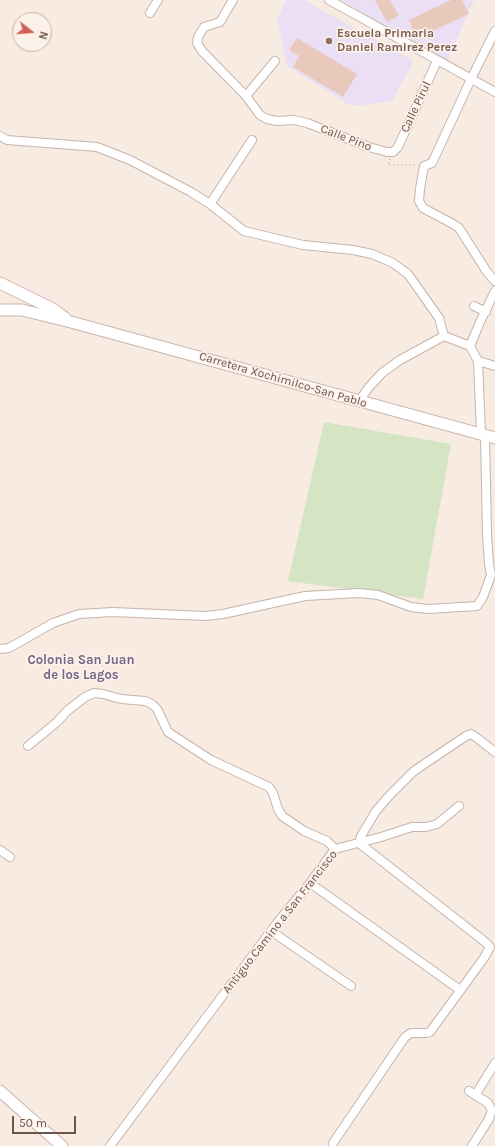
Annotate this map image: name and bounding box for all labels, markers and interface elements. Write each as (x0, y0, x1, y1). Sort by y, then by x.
north arrow (12, 12, 52, 52)
place label: Escuela Primaria Daniel Ramirez Perez (337, 27, 457, 55)
text: N (36, 30, 50, 41)
marker: Escuela Primaria Daniel Ramirez Perez (324, 36, 334, 46)
street label: Calle Pirul (398, 79, 434, 135)
street label: Calle Pino (318, 122, 374, 154)
street label: Carretera Xochimilco-San Pablo (197, 349, 369, 411)
district label: Colonia San Juan de los Lagos (27, 652, 135, 683)
street label: Antiguo Camino a San Francisco (220, 848, 340, 996)
scale bar (14, 1108, 78, 1134)
text: 50 m (19, 1116, 47, 1130)

